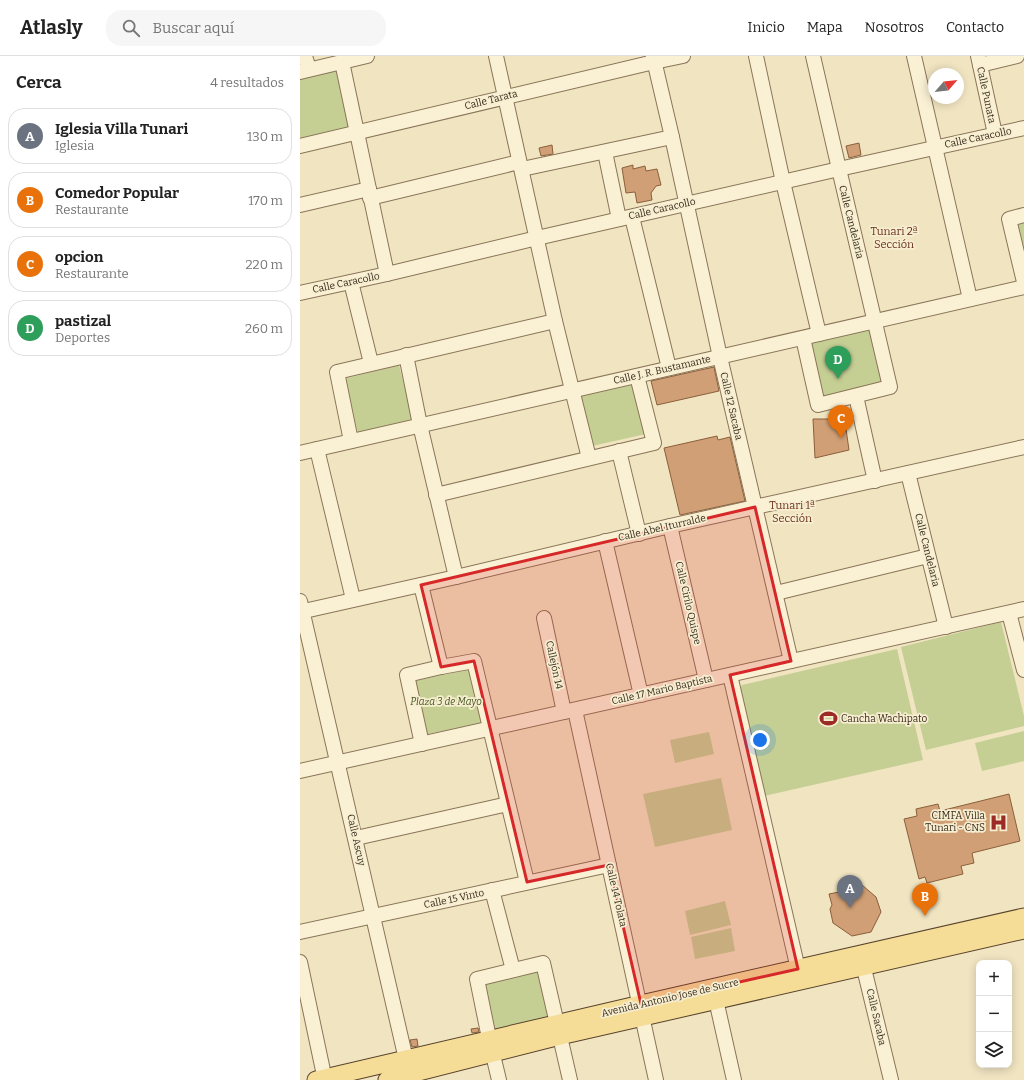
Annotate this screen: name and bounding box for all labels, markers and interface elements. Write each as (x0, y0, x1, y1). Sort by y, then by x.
search box (106, 10, 386, 46)
text: Atlasly (20, 16, 82, 39)
icon: search (120, 17, 142, 39)
text: Buscar aquí (152, 19, 234, 37)
text: Inicio (748, 19, 785, 36)
text: Mapa (807, 19, 843, 36)
text: Nosotros (865, 19, 924, 36)
text: Contacto (946, 19, 1004, 36)
street label: Calle Punata (974, 66, 998, 125)
north arrow (928, 68, 964, 104)
text: Cerca (16, 72, 61, 93)
text: 4 resultados (210, 75, 284, 90)
street label: Calle Tarata (463, 87, 519, 112)
text: Iglesia Villa Tunari (55, 120, 188, 138)
street label: Calle Caracollo (943, 125, 1013, 151)
text: A (25, 129, 35, 144)
text: 130 m (247, 129, 283, 144)
text: Iglesia (55, 138, 94, 153)
text: Comedor Popular (55, 184, 179, 202)
street label: Calle Candelaria (836, 184, 866, 260)
text: B (26, 193, 34, 208)
text: 170 m (248, 193, 283, 208)
street label: Calle Caracollo (627, 195, 697, 223)
text: Restaurante (55, 202, 129, 217)
district label: Tunari 2ª Sección (870, 225, 918, 251)
text: opcion (55, 248, 103, 266)
text: C (26, 257, 34, 272)
text: 220 m (246, 257, 283, 272)
text: Restaurante (55, 266, 129, 281)
street label: Calle Caracollo (311, 270, 381, 296)
text: pastizal (55, 312, 111, 330)
text: D (25, 321, 35, 336)
text: 260 m (245, 321, 283, 336)
text: Deportes (55, 330, 110, 345)
pin: D (825, 346, 851, 379)
street label: Calle J. R. Bustamante (612, 353, 712, 387)
street label: Calle 12 Sacaba (717, 371, 745, 442)
pin: C (828, 405, 854, 438)
district label: Tunari 1ª Sección (769, 499, 815, 525)
street label: Calle Abel Iturralde (617, 512, 707, 544)
street label: Calle Candelaria (912, 512, 942, 588)
street label: Calle Cirilo Quispe (673, 560, 703, 646)
street label: Callejón 14 (543, 640, 565, 691)
street label: Calle 17 Mario Baptista (610, 672, 714, 707)
park label: Plaza 3 de Mayo (410, 696, 482, 708)
sports icon: Cancha Wachipato (818, 709, 838, 729)
place label: Cancha Wachipato (841, 713, 928, 725)
your location (750, 730, 770, 750)
place label: CIMFA Villa Tunari - CNS (925, 810, 986, 834)
hospital icon: CIMFA Villa Tunari - CNS (988, 812, 1008, 832)
street label: Calle Ascuy (344, 813, 368, 868)
street label: Calle 14 Tolata (603, 862, 629, 929)
pin: A (837, 875, 863, 908)
pin: B (912, 883, 938, 916)
street label: Calle 15 Vinto (423, 887, 486, 911)
map controls (976, 960, 1012, 1068)
button: + (976, 960, 1012, 996)
street label: Avenida Antonio Jose de Sucre (600, 976, 740, 1020)
street label: Calle Sacaba (864, 987, 888, 1047)
button: − (976, 996, 1012, 1032)
button: layers (976, 1032, 1012, 1068)

